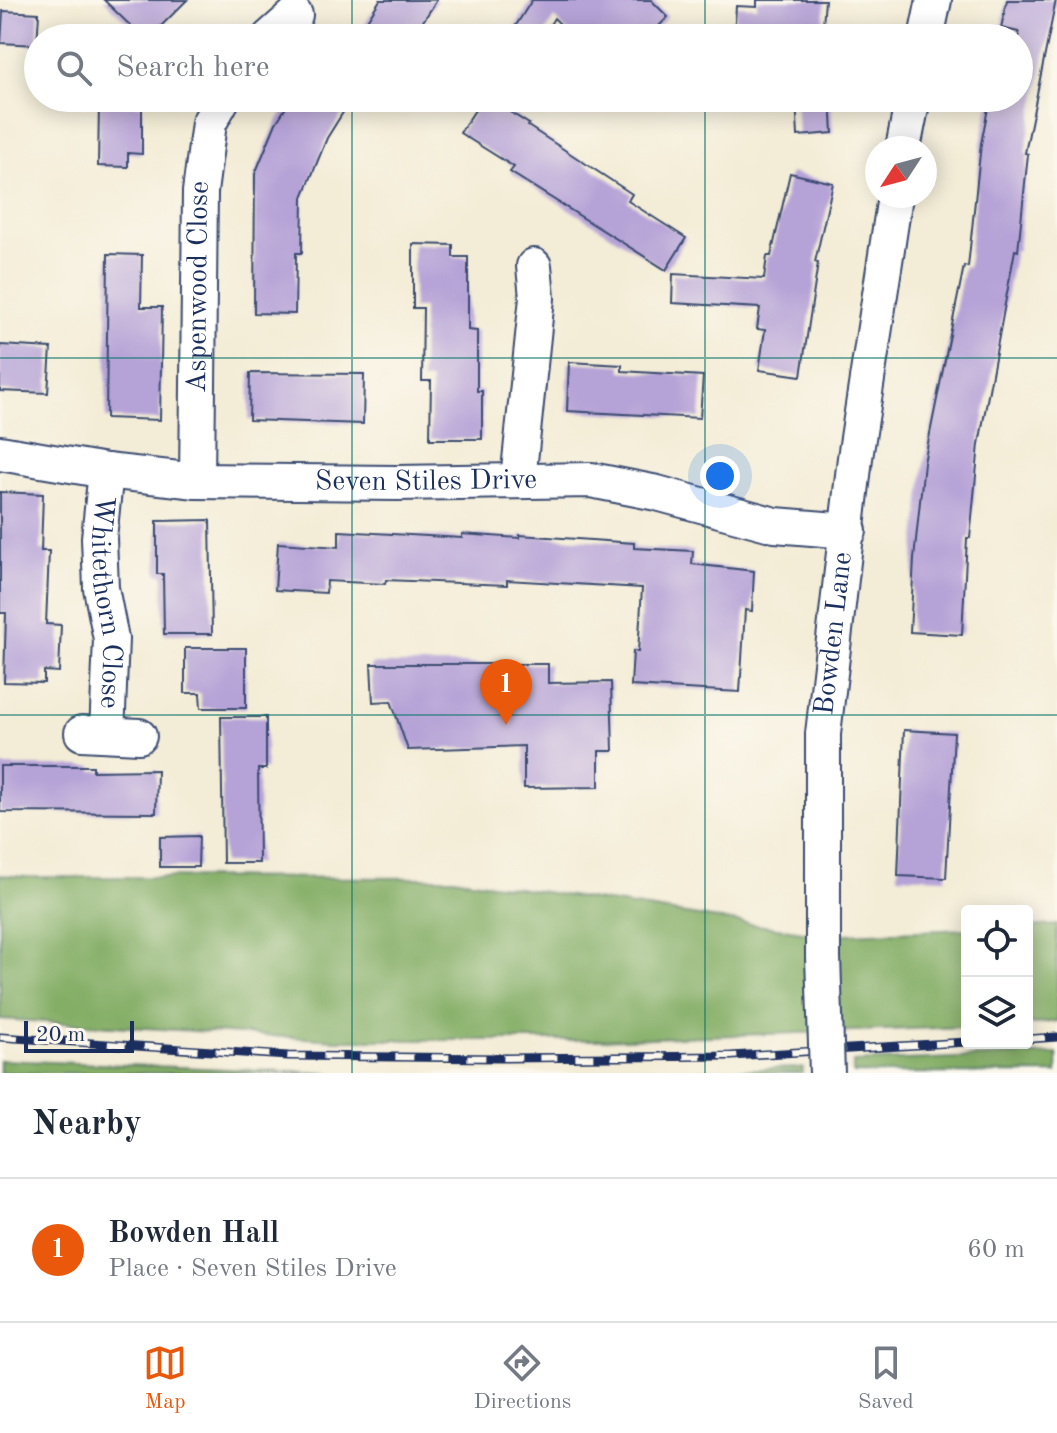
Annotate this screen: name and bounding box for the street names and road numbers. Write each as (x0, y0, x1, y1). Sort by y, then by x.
street label: Aspenwood Close (184, 179, 215, 393)
street label: Seven Stiles Drive (315, 467, 537, 497)
street label: Whitethorn Close (85, 494, 125, 709)
street label: Bowden Lane (811, 550, 858, 717)

